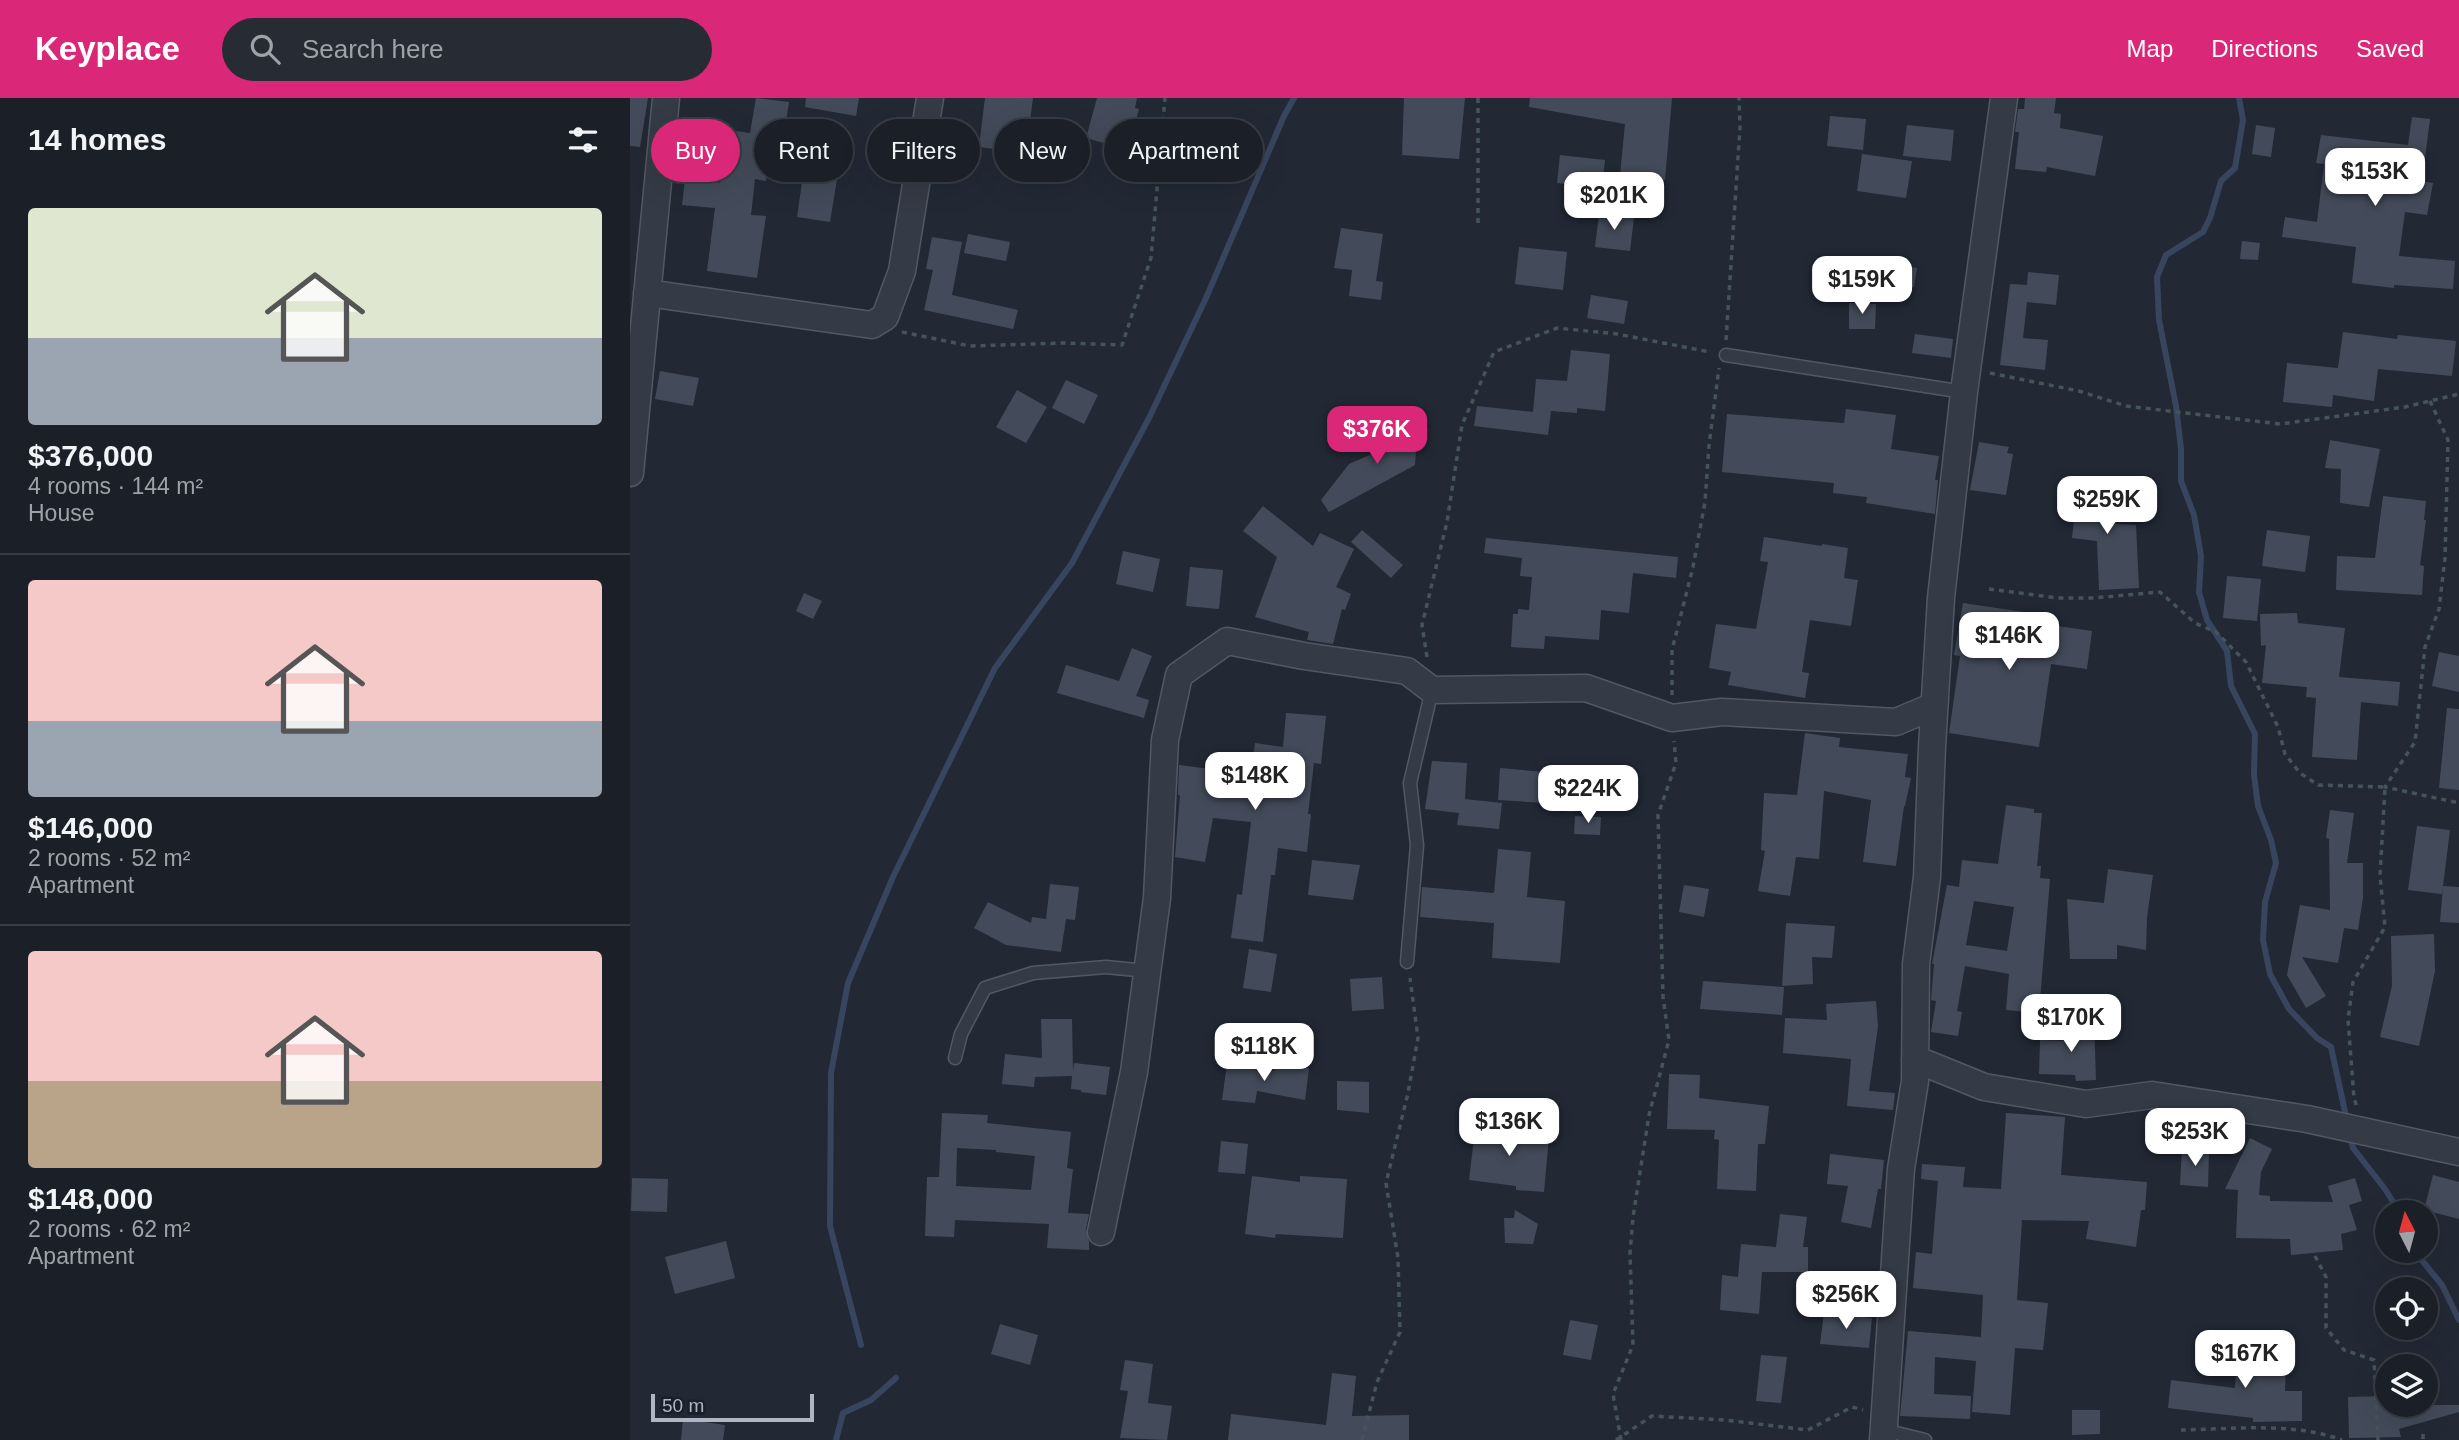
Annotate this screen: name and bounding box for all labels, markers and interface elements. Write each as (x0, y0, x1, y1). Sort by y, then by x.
search box (222, 18, 712, 81)
text: Keyplace (35, 30, 180, 67)
icon: search (246, 30, 284, 68)
text: Search here (302, 34, 444, 64)
text: Map (2127, 35, 2173, 62)
text: Directions (2211, 35, 2318, 62)
text: Saved (2356, 35, 2424, 62)
chip: Buy (651, 119, 740, 182)
chip: Rent (754, 119, 853, 182)
chip: Filters (867, 119, 980, 182)
chip: New (994, 119, 1090, 182)
chip: Apartment (1104, 119, 1263, 182)
icon: filters (564, 121, 602, 159)
text: 14 homes (28, 123, 166, 156)
pin: $153K (2326, 148, 2424, 208)
text: $153K (2341, 158, 2409, 184)
pin: $201K (1565, 172, 1663, 232)
text: $201K (1580, 182, 1648, 208)
icon: home (252, 254, 378, 380)
pin: $159K (1813, 256, 1911, 316)
text: $159K (1828, 266, 1896, 292)
pin: $376K (1328, 406, 1426, 466)
text: $376K (1343, 416, 1411, 442)
text: $376,000 (28, 439, 153, 472)
text: 4 rooms · 144 m² (28, 473, 203, 499)
pin: $259K (2058, 476, 2156, 536)
text: $259K (2073, 486, 2141, 512)
text: House (28, 500, 94, 526)
pin: $146K (1960, 612, 2058, 672)
text: $146K (1975, 622, 2043, 648)
icon: home (252, 626, 378, 752)
pin: $148K (1206, 752, 1304, 812)
text: $148K (1221, 762, 1289, 788)
pin: $224K (1539, 766, 1637, 825)
text: $224K (1554, 775, 1622, 801)
text: $146,000 (28, 811, 153, 844)
text: 2 rooms · 52 m² (28, 845, 190, 871)
text: Apartment (28, 872, 134, 898)
pin: $170K (2022, 995, 2120, 1054)
icon: home (252, 997, 378, 1123)
text: $170K (2037, 1004, 2105, 1030)
pin: $118K (1215, 1024, 1313, 1083)
text: $118K (1231, 1033, 1297, 1059)
pin: $136K (1460, 1098, 1558, 1158)
text: $136K (1475, 1108, 1543, 1134)
pin: $253K (2146, 1108, 2244, 1168)
text: $253K (2161, 1118, 2229, 1144)
text: $148,000 (28, 1182, 153, 1215)
north arrow (2375, 1200, 2438, 1264)
map controls (2375, 1200, 2438, 1417)
text: 2 rooms · 62 m² (28, 1216, 190, 1242)
text: Apartment (28, 1243, 134, 1269)
pin: $256K (1797, 1272, 1895, 1331)
button: locate (2375, 1277, 2438, 1340)
text: $256K (1812, 1281, 1880, 1307)
pin: $167K (2196, 1330, 2294, 1390)
text: $167K (2211, 1340, 2279, 1366)
button: layers (2375, 1354, 2438, 1417)
scale bar (651, 1391, 814, 1423)
text: 50 m (662, 1395, 704, 1416)

